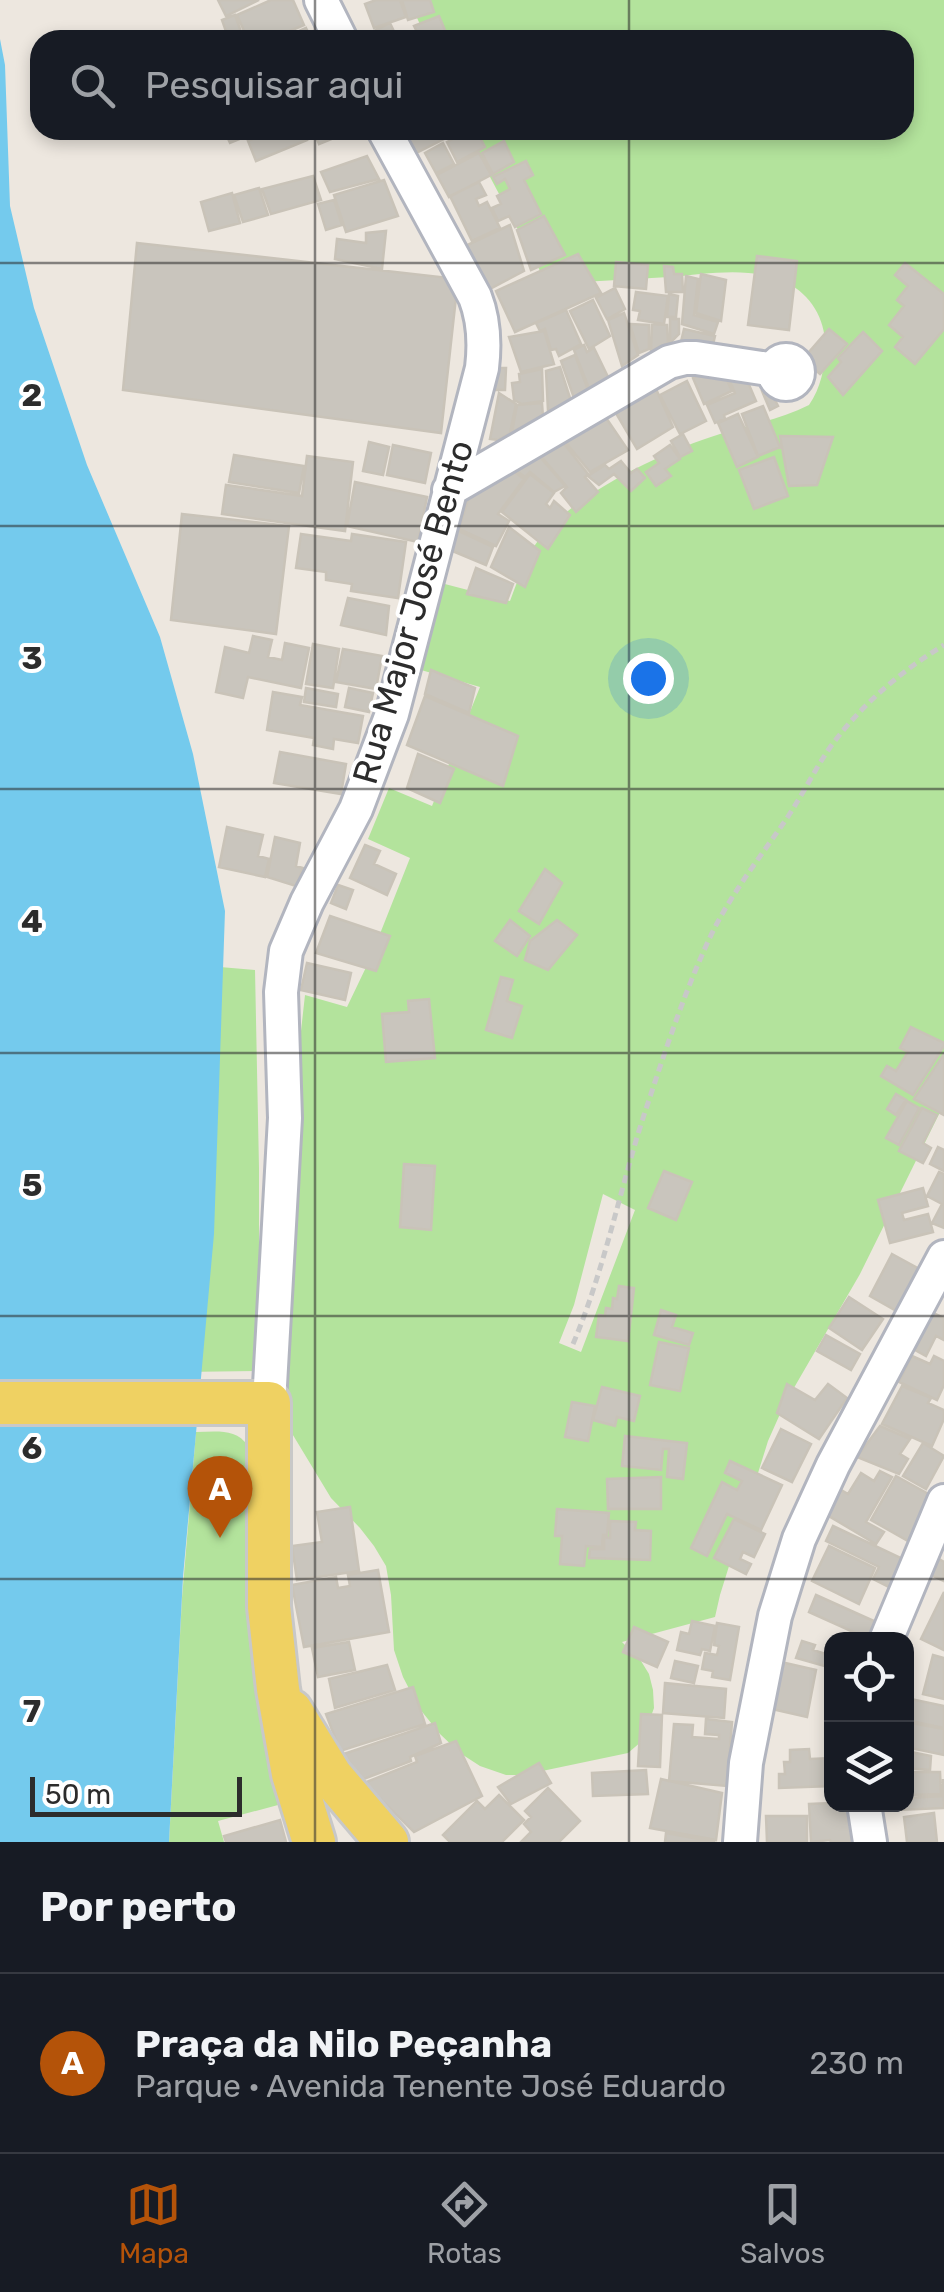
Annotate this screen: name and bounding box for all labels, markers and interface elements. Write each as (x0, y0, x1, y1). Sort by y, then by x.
search box (30, 30, 914, 140)
icon: search (65, 58, 120, 113)
text: Pesquisar aqui (145, 62, 403, 108)
text: 2 (22, 376, 42, 414)
street label: Rua Major José Bento (344, 435, 482, 789)
text: 3 (21, 639, 43, 677)
your location (623, 653, 674, 704)
text: 4 (21, 902, 43, 940)
text: 5 (22, 1166, 42, 1204)
text: 6 (22, 1429, 42, 1467)
pin: A (188, 1456, 252, 1538)
map controls (824, 1632, 914, 1812)
button: locate (824, 1632, 914, 1722)
text: 7 (23, 1692, 41, 1730)
button: layers (824, 1722, 914, 1812)
scale bar (30, 1772, 242, 1816)
text: 50 m (45, 1778, 111, 1811)
text: Por perto (40, 1882, 237, 1932)
text: Praça da Nilo Peçanha (135, 2021, 552, 2067)
text: A (61, 2044, 84, 2082)
text: 230 m (809, 2044, 904, 2082)
text: Parque · Avenida Tenente José Eduardo (135, 2067, 726, 2105)
tab: Mapa (119, 2177, 189, 2270)
tab: Rotas (427, 2177, 502, 2270)
tab: Salvos (740, 2177, 825, 2270)

